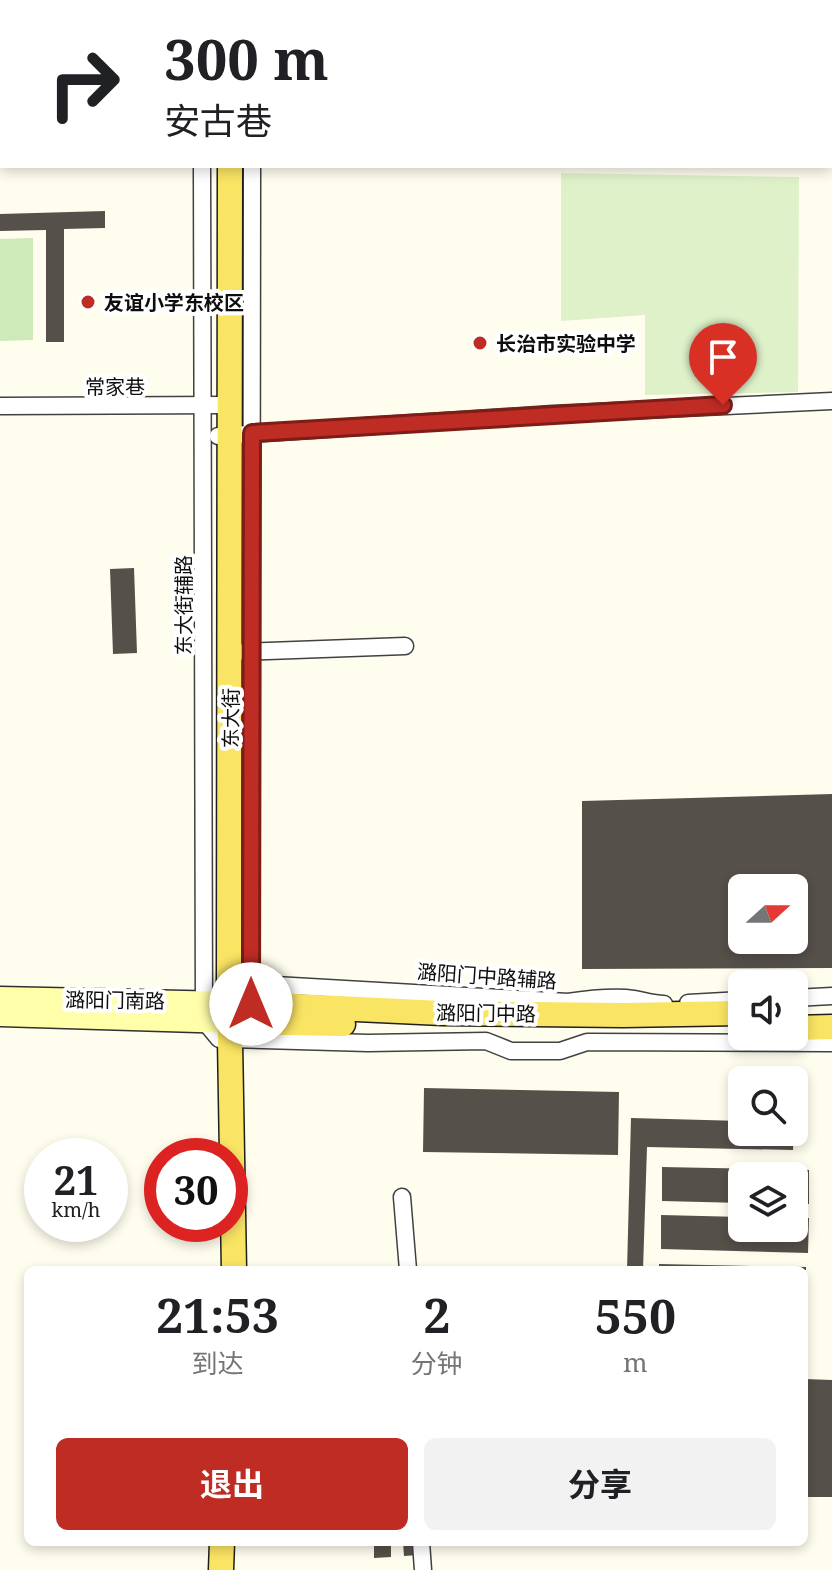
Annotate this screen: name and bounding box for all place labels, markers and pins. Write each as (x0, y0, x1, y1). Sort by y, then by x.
place label: 友谊小学东校区 (104, 289, 244, 316)
marker: 友谊小学东校区 (79, 293, 97, 311)
pin (689, 323, 757, 405)
place label: 长治市实验中学 (496, 330, 636, 357)
marker: 长治市实验中学 (471, 334, 489, 352)

